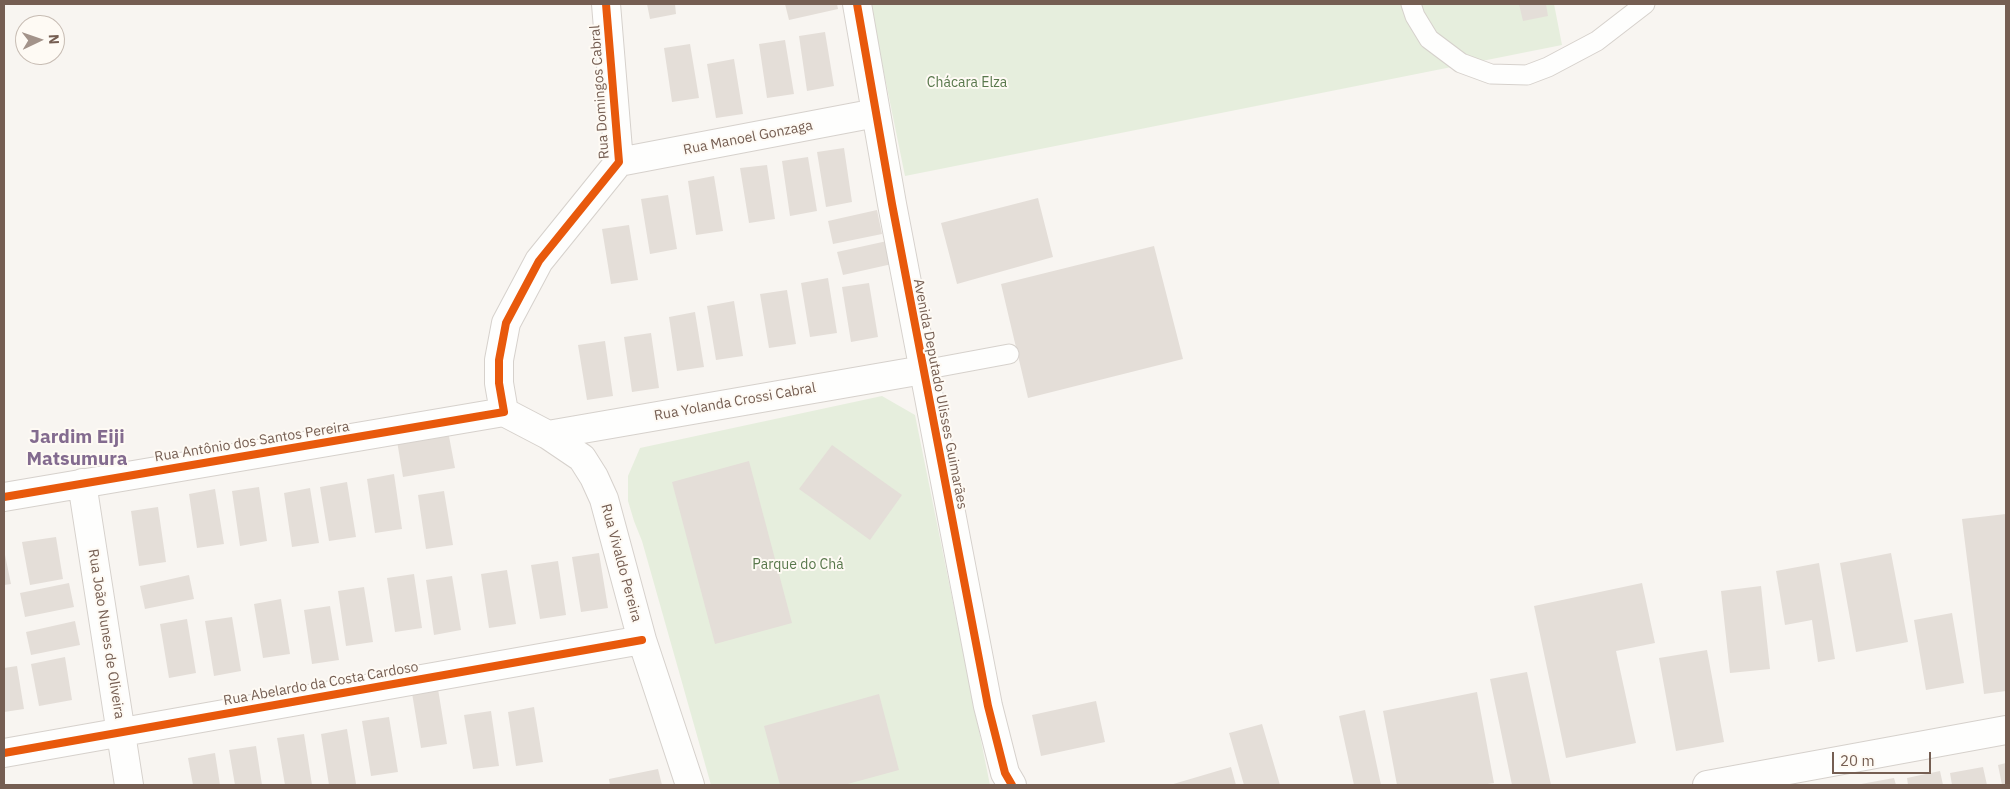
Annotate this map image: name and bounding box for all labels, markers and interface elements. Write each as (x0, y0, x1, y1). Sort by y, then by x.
north arrow (15, 15, 65, 65)
street label: Rua Domingos Cabral (587, 24, 613, 160)
text: N (45, 34, 63, 45)
park label: Chácara Elza (927, 75, 1007, 91)
street label: Rua Manoel Gonzaga (682, 117, 814, 159)
street label: Avenida Deputado Ulisses Guimarães (909, 277, 971, 511)
street label: Rua Yolanda Crossi Cabral (653, 379, 817, 425)
street label: Rua Antônio dos Santos Pereira (153, 418, 351, 466)
district label: Jardim Eiji Matsumura (27, 427, 127, 471)
street label: Rua Vivaldo Pereira (597, 502, 645, 624)
street label: Rua João Nunes de Oliveira (84, 548, 128, 720)
park label: Parque do Chá (752, 557, 844, 573)
street label: Rua Abelardo da Costa Cardoso (222, 659, 420, 709)
scale bar (1835, 742, 1934, 774)
text: 20 m (1840, 751, 1875, 770)

